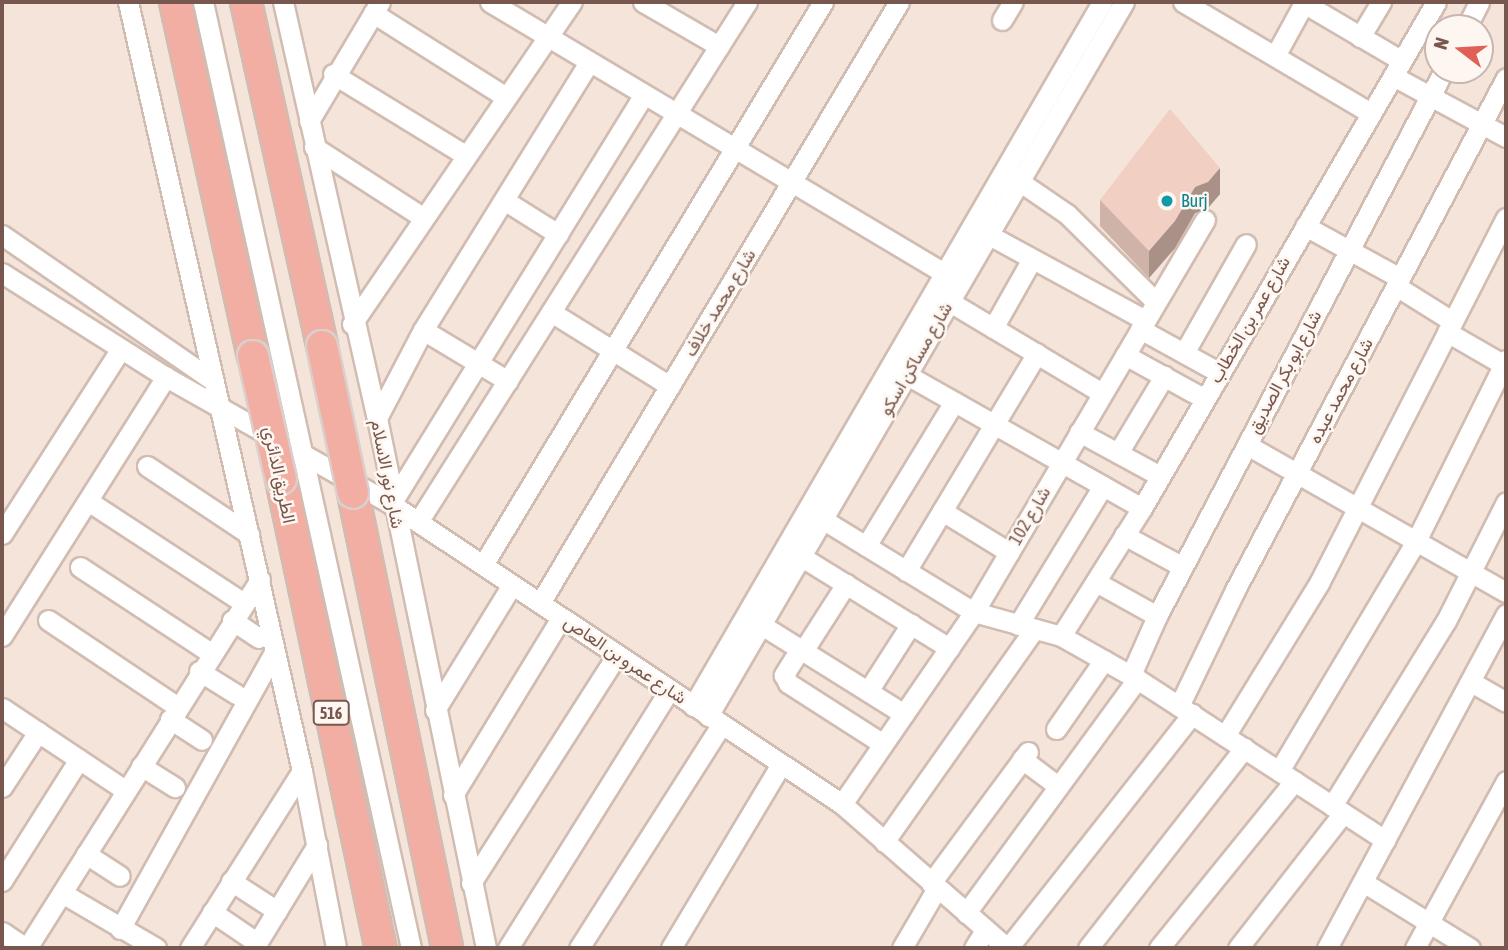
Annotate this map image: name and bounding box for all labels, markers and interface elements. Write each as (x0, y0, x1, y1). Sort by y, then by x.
north arrow (1424, 14, 1494, 84)
text: N (1429, 35, 1453, 52)
place label: Burj (1181, 190, 1208, 212)
marker: Burj (1159, 193, 1175, 209)
street label: شارع محمد خلاف (679, 245, 761, 361)
street label: شارع عمر بن الخطاب (1205, 253, 1295, 387)
street label: شارع مساكن اسكو (875, 299, 957, 419)
street label: شارع ابو بكر الصديق (1243, 307, 1327, 437)
street label: شارع محمد عبده (1304, 335, 1378, 447)
street label: شارع نور الاسلام (366, 418, 408, 530)
street label: الطريق الدائري (258, 424, 300, 526)
street label: شارع 102 (1005, 483, 1055, 549)
street label: شارع عمرو بن العاص (560, 611, 690, 709)
road number: 516 (312, 700, 350, 726)

